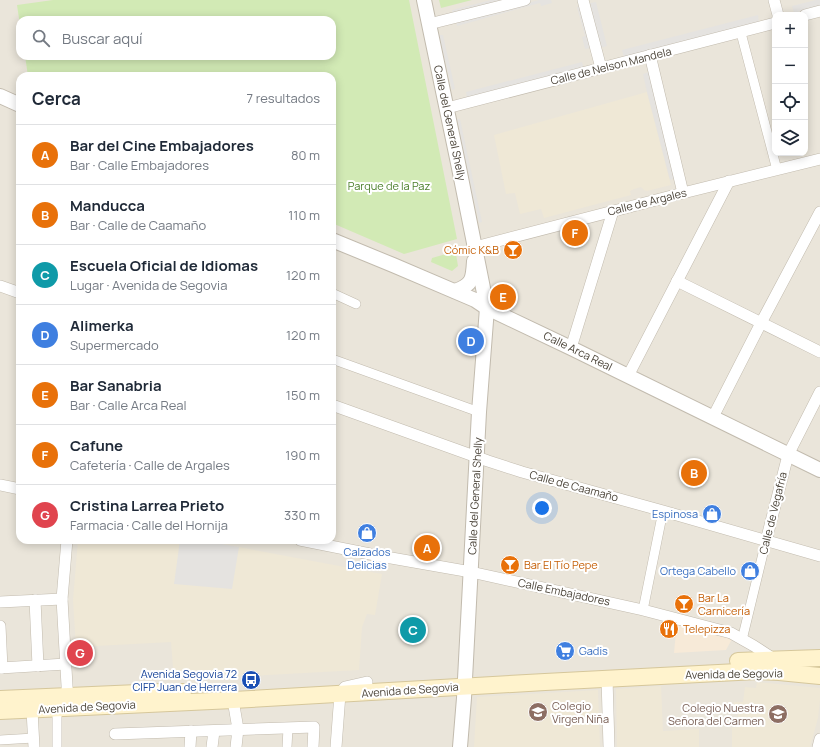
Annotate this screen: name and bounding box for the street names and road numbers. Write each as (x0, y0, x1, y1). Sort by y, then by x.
street label: Calle de Nelson Mandela (549, 43, 673, 88)
street label: Calle del General Shelly (431, 64, 470, 182)
street label: Calle de Argales (606, 184, 688, 219)
street label: Calle Arca Real (541, 327, 615, 374)
street label: Calle del General Shelly (464, 437, 485, 555)
street label: Calle de Caamaño (528, 466, 621, 505)
street label: Calle de Vegafría (755, 470, 790, 556)
street label: Calle Embajadores (517, 574, 612, 609)
street label: Avenida de Segovia (685, 665, 783, 682)
street label: Avenida de Segovia (361, 679, 459, 700)
street label: Avenida de Segovia (38, 696, 136, 717)

